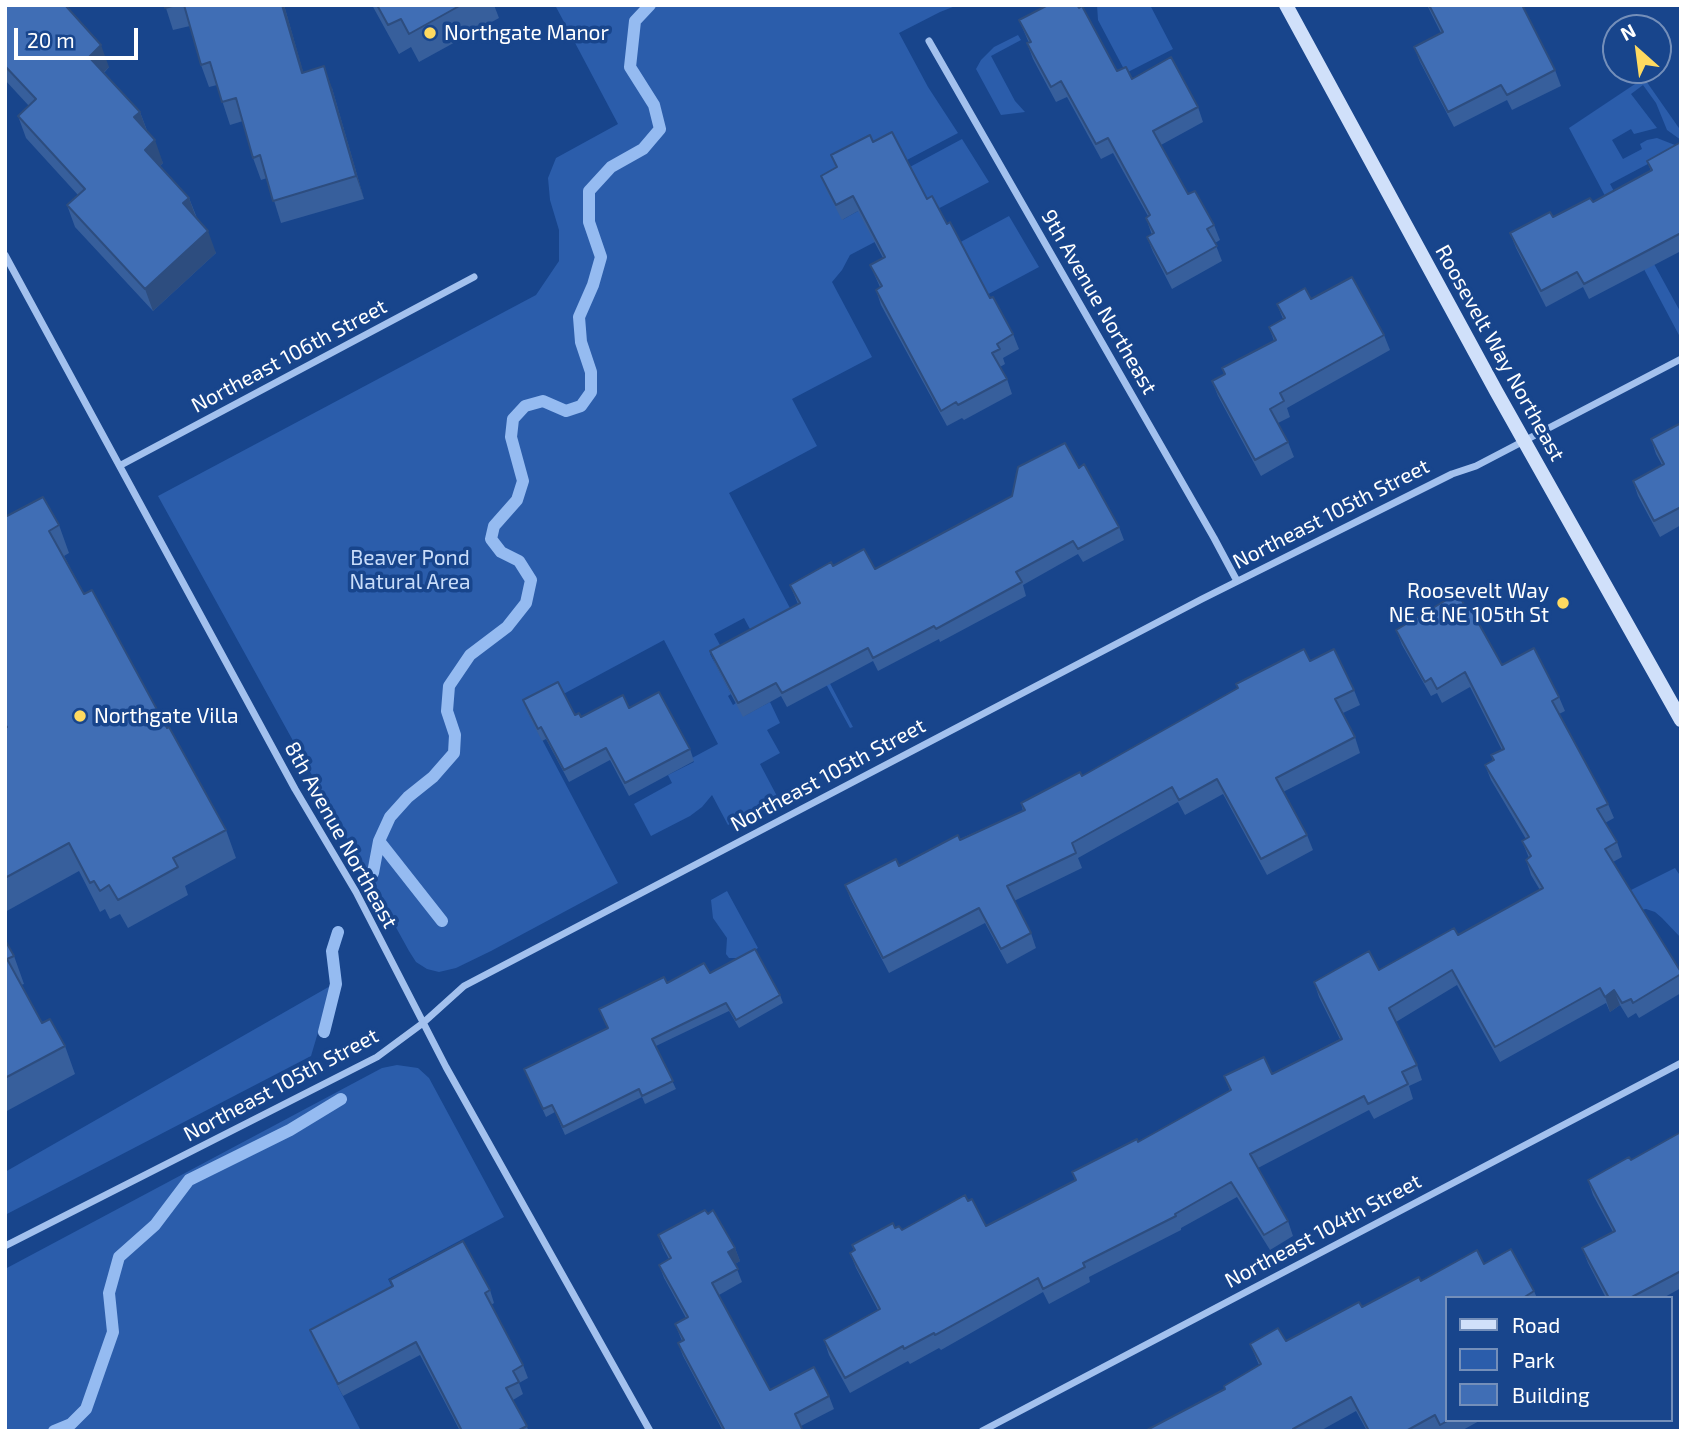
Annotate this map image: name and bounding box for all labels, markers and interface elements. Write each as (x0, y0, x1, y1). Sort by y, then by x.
scale bar (18, 14, 142, 58)
north arrow (1602, 14, 1672, 84)
text: N (1616, 18, 1639, 45)
place label: Northgate Manor (444, 20, 609, 46)
marker: Northgate Manor (422, 25, 438, 41)
text: 20 m (27, 27, 75, 52)
street label: 9th Avenue Northeast (1036, 205, 1162, 399)
street label: Roosevelt Way Northeast (1430, 240, 1570, 466)
street label: Northeast 106th Street (187, 294, 391, 418)
street label: Northeast 105th Street (1229, 454, 1433, 574)
park label: Beaver Pond Natural Area (349, 545, 471, 595)
place label: Roosevelt Way NE & NE 105th St (1389, 578, 1549, 628)
marker: Roosevelt Way NE & NE 105th St (1555, 595, 1571, 611)
place label: Northgate Villa (94, 703, 238, 729)
marker: Northgate Villa (72, 708, 88, 724)
street label: Northeast 105th Street (726, 713, 930, 837)
street label: 8th Avenue Northeast (279, 737, 403, 933)
street label: Northeast 105th Street (179, 1023, 383, 1147)
street label: Northeast 104th Street (1221, 1169, 1425, 1293)
legend (1444, 1296, 1672, 1422)
text: Road (1512, 1312, 1560, 1337)
text: Park (1512, 1347, 1555, 1372)
text: Building (1512, 1382, 1590, 1407)

